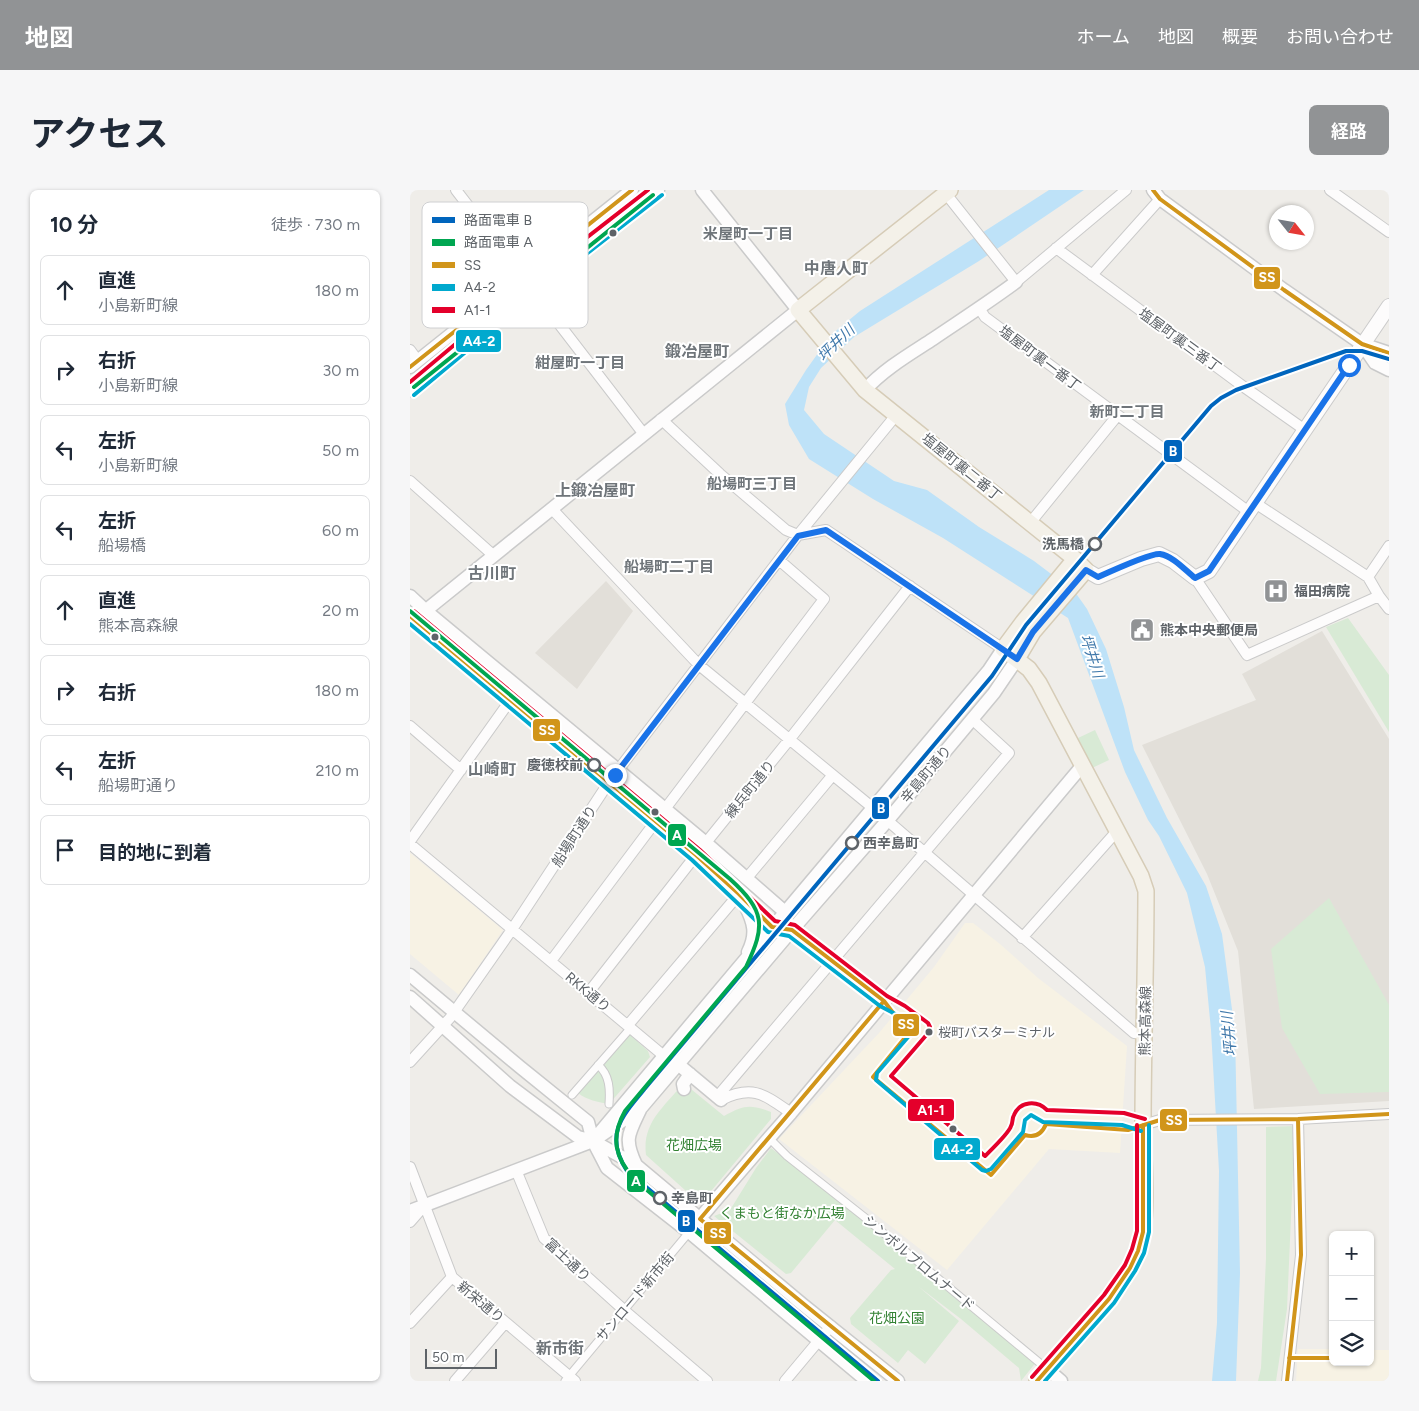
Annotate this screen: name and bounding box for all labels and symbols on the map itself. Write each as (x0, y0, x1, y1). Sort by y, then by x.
legend (422, 202, 588, 328)
north arrow (1269, 205, 1314, 250)
text: 路面電車 B (464, 212, 532, 229)
district label: 米屋町一丁目 (703, 225, 793, 243)
unlabelled marker (608, 228, 618, 238)
text: 路面電車 A (464, 234, 533, 251)
text: SS (464, 257, 481, 274)
district label: 中唐人町 (804, 259, 868, 278)
line badge: SS (1253, 266, 1281, 290)
text: SS (1259, 269, 1276, 286)
text: A4-2 (464, 279, 496, 296)
text: A1-1 (464, 302, 491, 319)
street label: 塩屋町裏三番丁 (1135, 305, 1224, 376)
water label: 坪井川 (814, 320, 860, 365)
street label: 塩屋町裏一番丁 (995, 322, 1084, 395)
line badge: A4-2 (455, 329, 502, 353)
text: A4-2 (463, 333, 495, 350)
district label: 鍛冶屋町 (664, 342, 729, 361)
district label: 紺屋町一丁目 (535, 354, 625, 372)
route start (1338, 354, 1361, 377)
district label: 新町二丁目 (1089, 403, 1165, 421)
street label: 塩屋町裏二番丁 (918, 430, 1005, 505)
line badge: B (1163, 439, 1183, 463)
text: B (1169, 443, 1178, 460)
district label: 船場町三丁目 (707, 475, 797, 493)
district label: 上鍛冶屋町 (555, 481, 635, 500)
place label: 洗馬橋 (1042, 536, 1084, 553)
marker: 洗馬橋 (1088, 537, 1102, 551)
district label: 船場町二丁目 (624, 558, 714, 576)
district label: 古川町 (468, 564, 516, 583)
hospital icon: 福田病院 (1263, 578, 1289, 604)
place label: 福田病院 (1294, 583, 1350, 600)
public building icon: 熊本中央郵便局 (1129, 617, 1155, 643)
place label: 熊本中央郵便局 (1160, 622, 1258, 639)
unlabelled marker (430, 632, 440, 642)
water label: 坪井川 (1076, 632, 1108, 682)
line badge: SS (532, 718, 561, 742)
text: SS (539, 722, 556, 739)
street label: 辛島町通り (897, 742, 955, 807)
place label: 慶徳校前 (527, 757, 583, 774)
street label: 練兵町通り (722, 757, 779, 822)
marker: 慶徳校前 (587, 758, 601, 772)
district label: 山崎町 (468, 760, 516, 779)
route end (604, 764, 627, 787)
line badge: B (871, 796, 890, 820)
text: B (877, 800, 886, 817)
street label: 船場町通り (548, 802, 601, 870)
unlabelled marker (650, 807, 660, 817)
line badge: A (667, 823, 687, 847)
text: A (672, 827, 682, 844)
place label: 西辛島町 (863, 835, 919, 852)
marker: 西辛島町 (845, 836, 859, 850)
street label: RKK通り (562, 969, 614, 1016)
street label: 熊本高森線 (1136, 986, 1155, 1056)
water label: 坪井川 (1218, 1009, 1240, 1057)
line badge: SS (892, 1013, 920, 1037)
text: SS (898, 1016, 915, 1033)
place label: 桜町バスターミナル (938, 1025, 1055, 1040)
marker: 桜町バスターミナル (924, 1027, 934, 1037)
line badge: A1-1 (907, 1098, 955, 1122)
text: A1-1 (917, 1102, 945, 1119)
line badge: SS (1159, 1108, 1188, 1132)
text: SS (1166, 1112, 1183, 1129)
unlabelled marker (948, 1124, 958, 1134)
park label: 花畑広場 (666, 1137, 722, 1154)
line badge: A4-2 (933, 1137, 981, 1161)
text: A4-2 (941, 1141, 973, 1158)
line badge: A (626, 1169, 646, 1193)
text: A (631, 1173, 641, 1190)
place label: 辛島町 (671, 1190, 713, 1207)
marker: 辛島町 (653, 1191, 667, 1205)
park label: くまもと街なか広場 (719, 1205, 845, 1222)
line badge: B (677, 1209, 696, 1233)
street label: シンボルプロムナード (860, 1212, 978, 1315)
text: B (682, 1213, 691, 1230)
line badge: SS (703, 1221, 732, 1245)
text: SS (710, 1225, 727, 1242)
street label: 富士通り (541, 1235, 594, 1286)
street label: サンロード新市街 (593, 1249, 678, 1346)
street label: 新栄通り (454, 1278, 508, 1327)
park label: 花畑公園 (869, 1310, 925, 1327)
district label: 新市街 (536, 1339, 584, 1358)
scale bar (425, 1346, 498, 1369)

